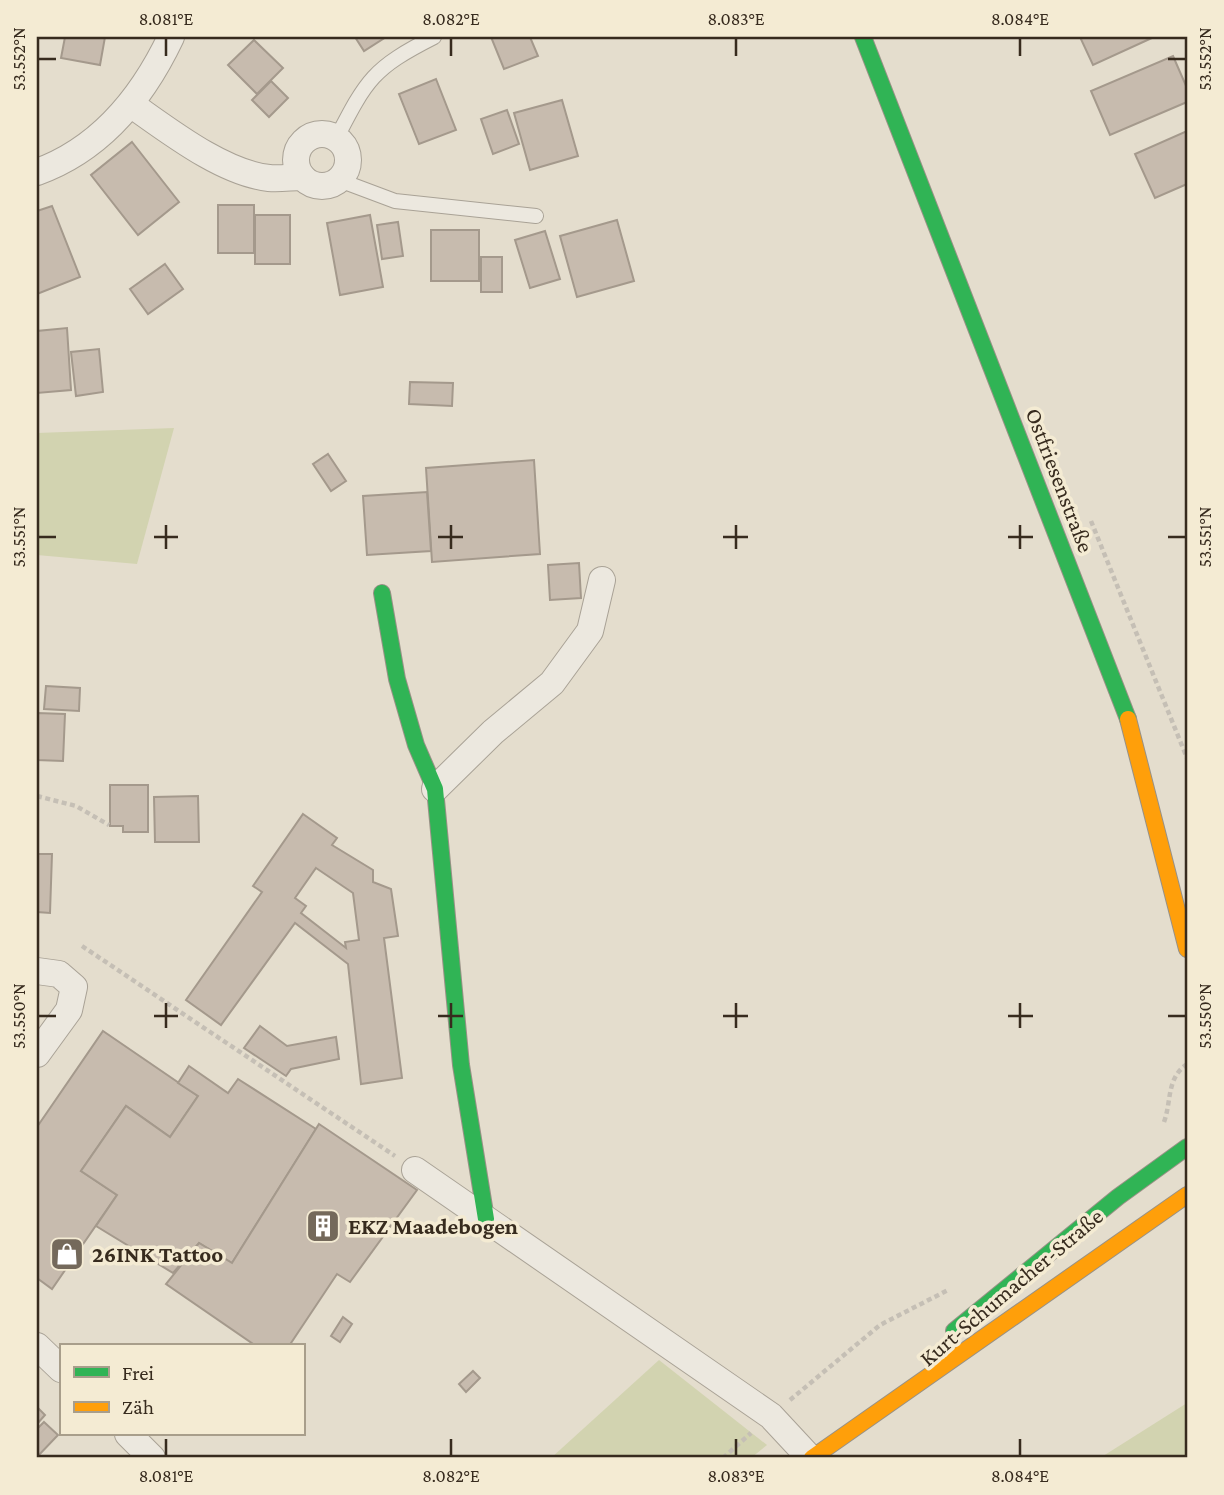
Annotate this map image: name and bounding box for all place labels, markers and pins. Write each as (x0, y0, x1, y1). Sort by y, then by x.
building icon: EKZ Maadebogen (304, 1207, 342, 1245)
place label: EKZ Maadebogen (348, 1213, 518, 1239)
shop icon: 26INK Tattoo (48, 1235, 86, 1273)
place label: 26INK Tattoo (92, 1241, 223, 1267)

